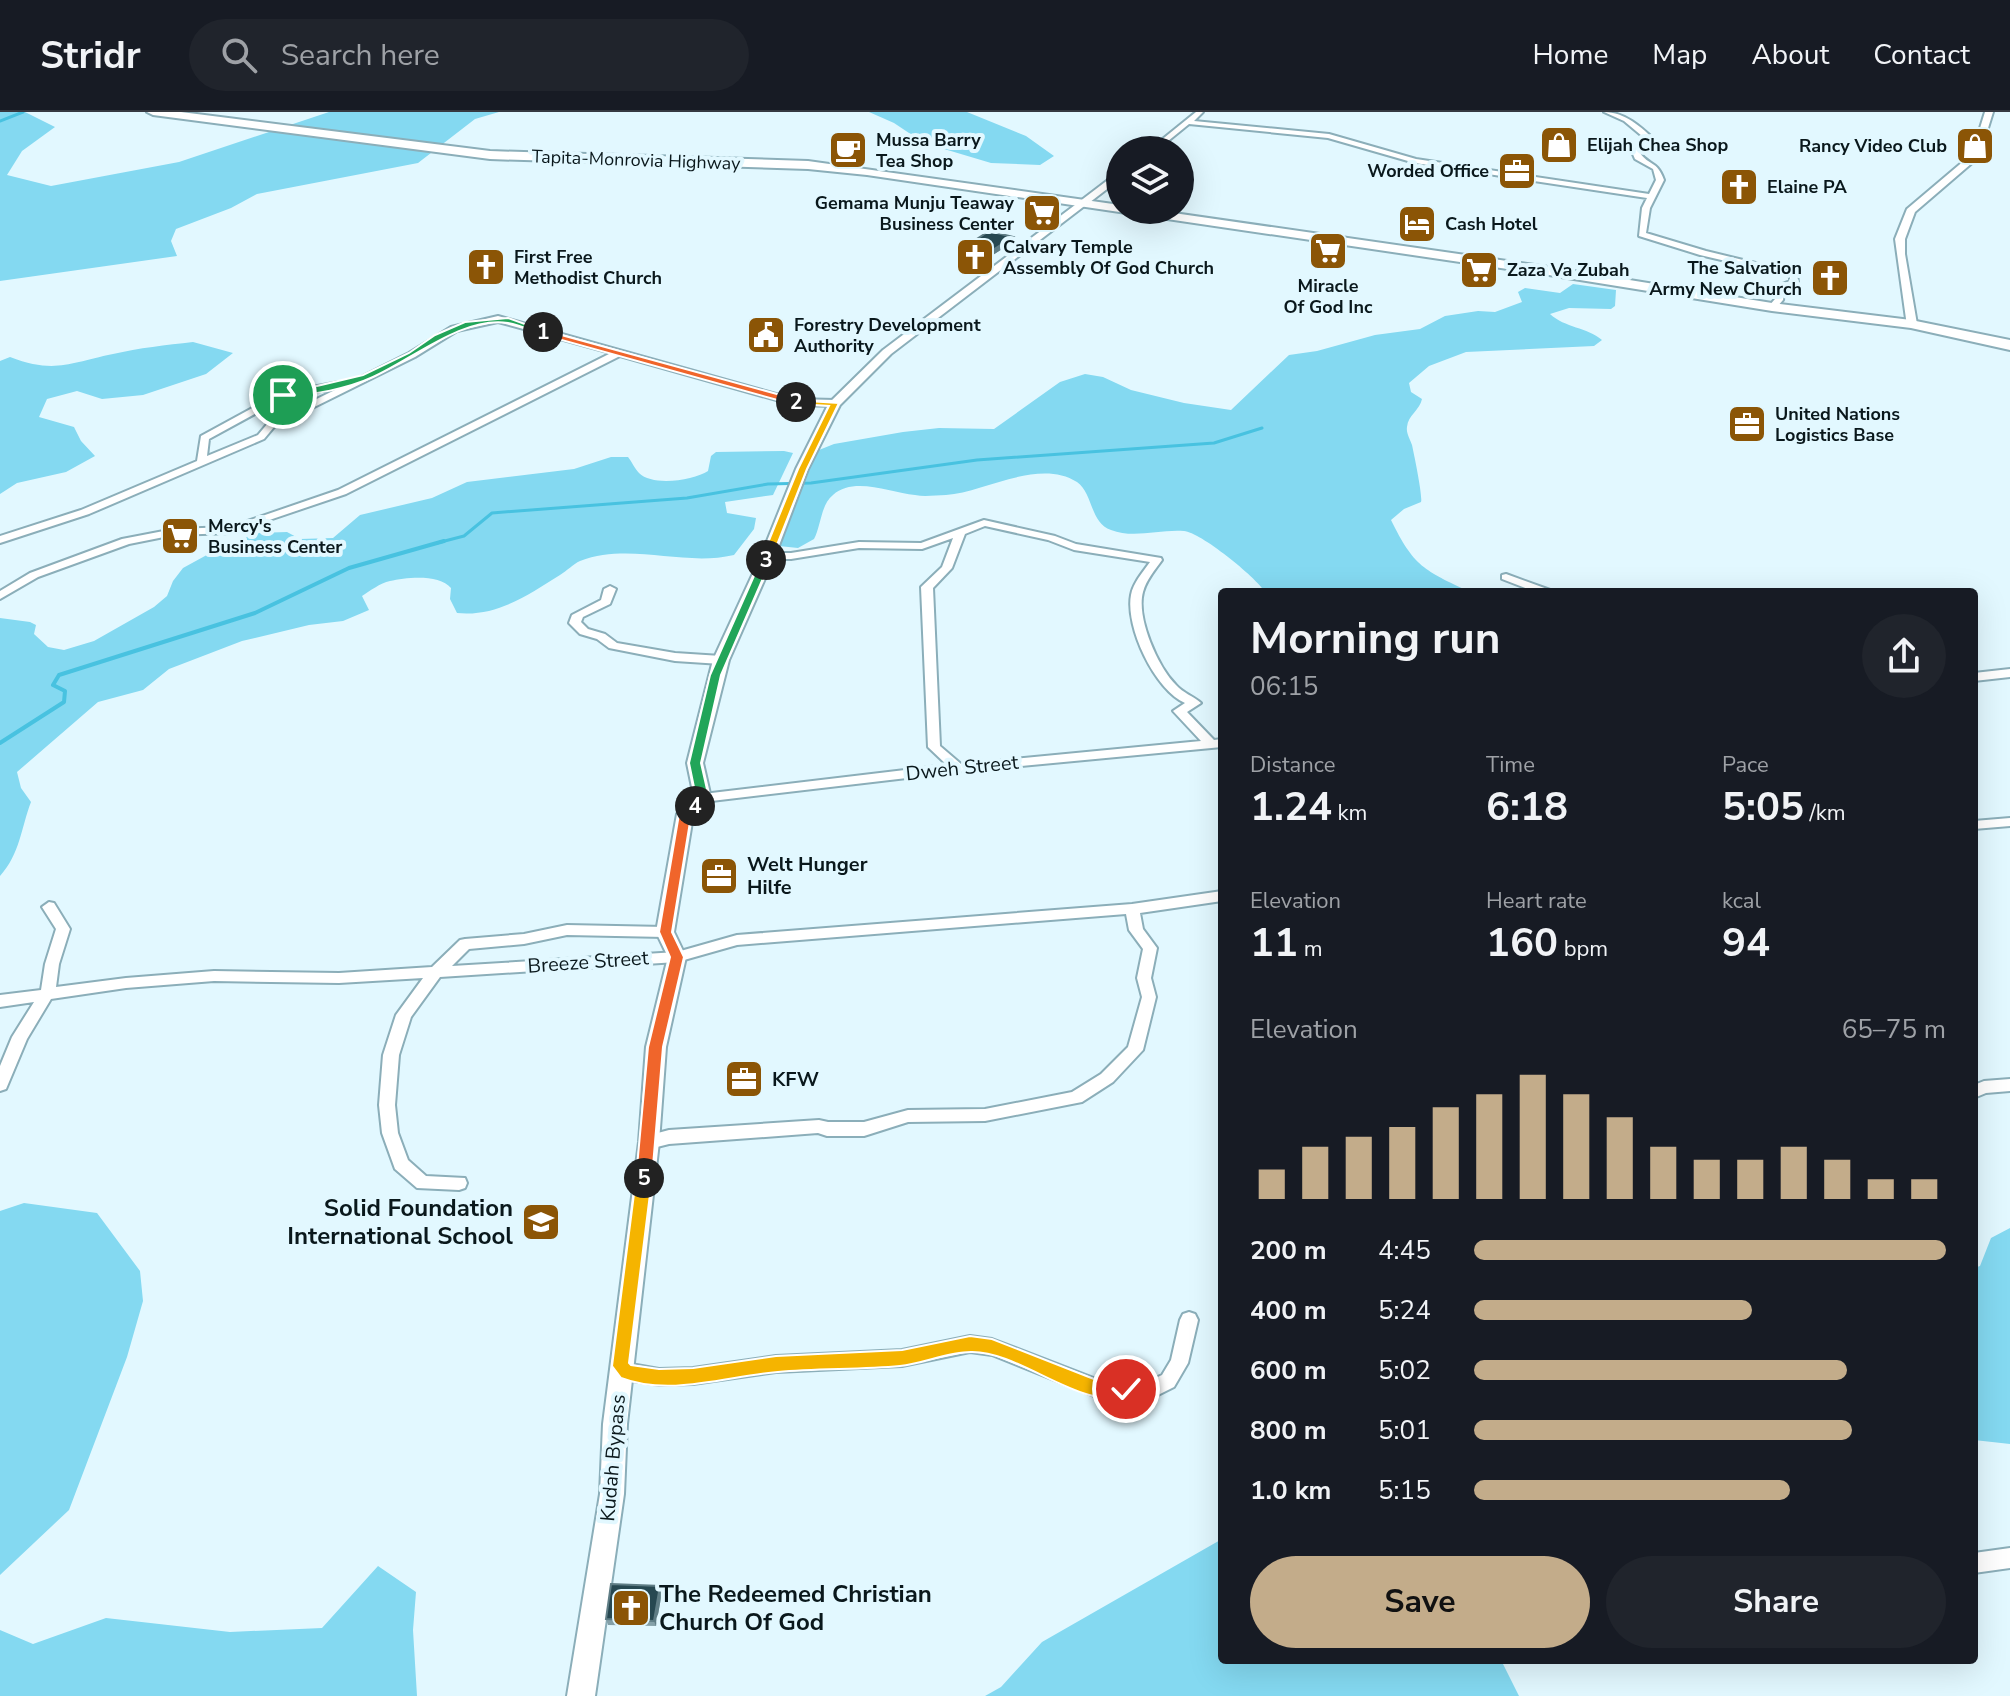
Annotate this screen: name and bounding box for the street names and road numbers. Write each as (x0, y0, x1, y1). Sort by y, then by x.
street label: Tapita-Monrovia Highway (531, 144, 742, 176)
street label: Dweh Street (904, 749, 1021, 787)
street label: Breeze Street (527, 944, 650, 980)
street label: Kudah Bypass (594, 1393, 632, 1523)

